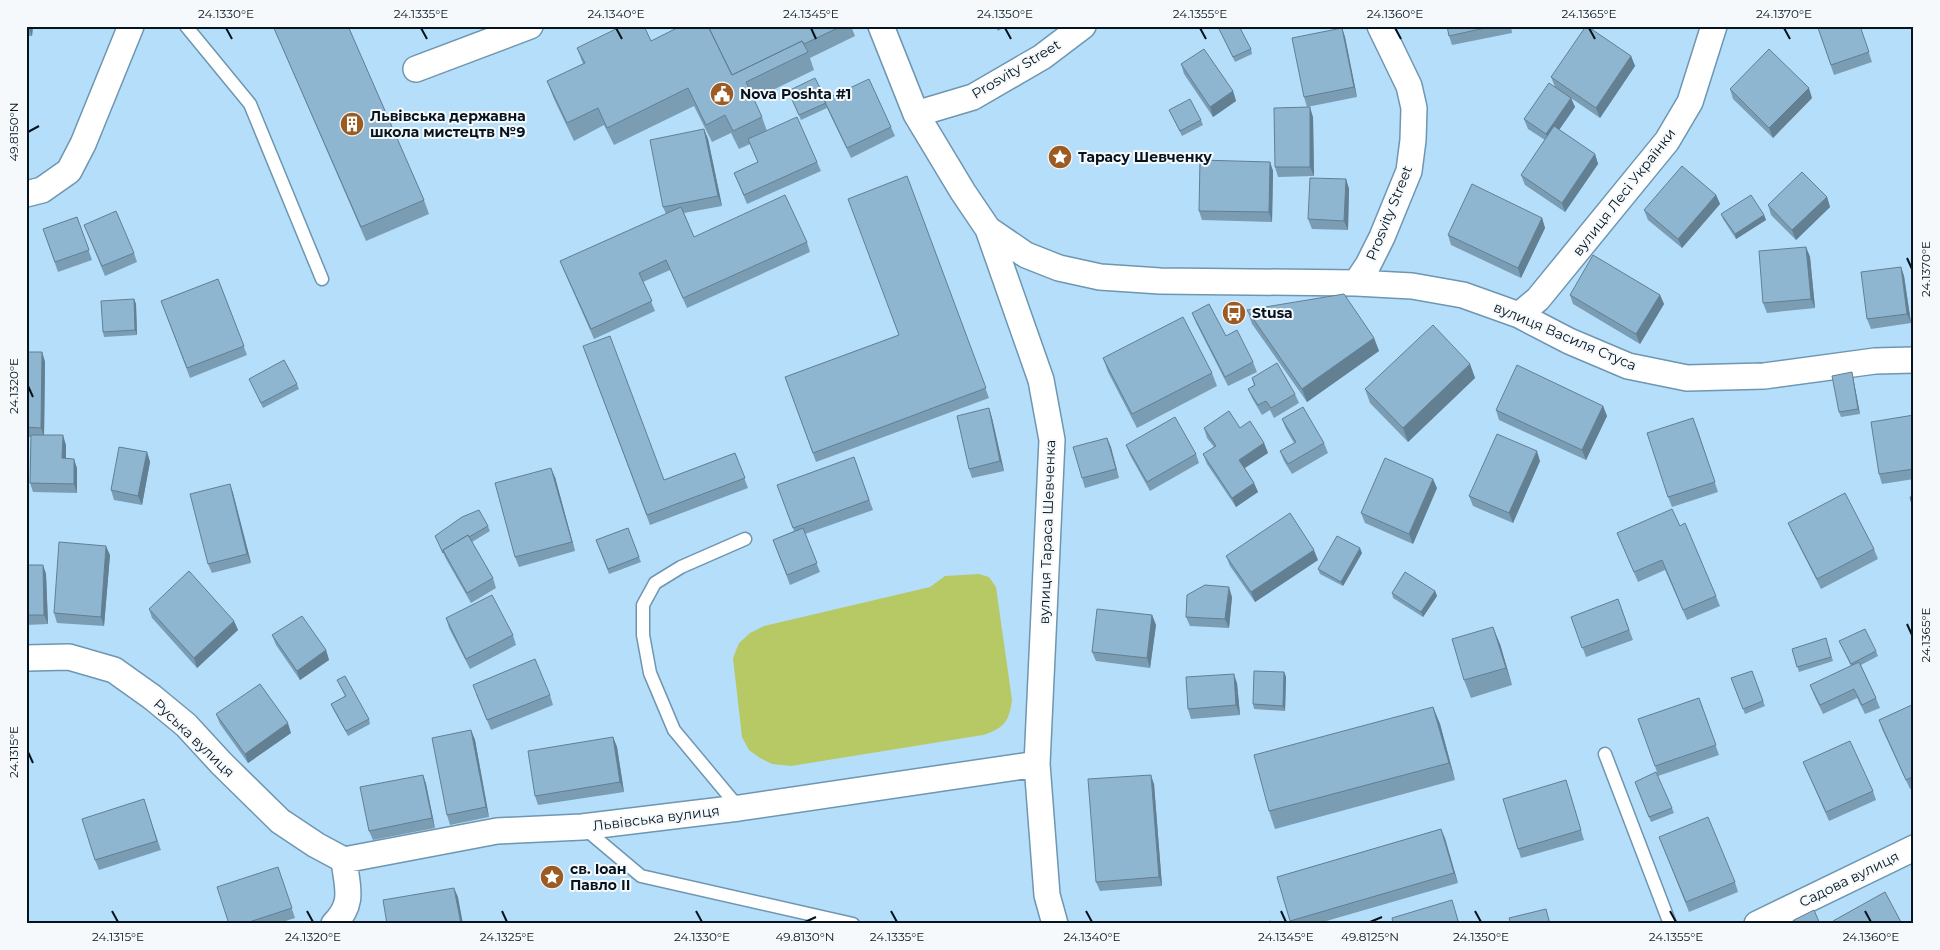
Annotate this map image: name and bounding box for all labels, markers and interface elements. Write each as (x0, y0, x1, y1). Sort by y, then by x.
text: 24.1330°E (198, 6, 254, 21)
text: 24.1335°E (394, 6, 448, 21)
text: 24.1340°E (587, 6, 645, 21)
text: 24.1345°E (783, 6, 839, 21)
text: 24.1350°E (977, 6, 1033, 21)
text: 24.1355°E (1173, 6, 1227, 21)
text: 24.1360°E (1367, 6, 1423, 21)
text: 24.1365°E (1561, 6, 1617, 21)
text: 24.1370°E (1756, 6, 1812, 21)
street label: Prosvity Street (968, 35, 1064, 103)
public building icon: Nova Poshta #1 (709, 81, 735, 107)
place label: Nova Poshta #1 (740, 85, 851, 103)
text: 49.8150°N (6, 102, 21, 162)
place label: Львівська державна школа мистецтв №9 (370, 107, 526, 141)
building icon: Львівська державна школа мистецтв №9 (339, 111, 365, 137)
street label: вулиця Лесі Українки (1569, 125, 1679, 259)
place icon: Тарасу Шевченку (1047, 144, 1073, 170)
place label: Тарасу Шевченку (1078, 148, 1212, 166)
street label: Prosvity Street (1362, 163, 1416, 263)
text: 24.1370°E (1918, 241, 1933, 297)
street label: вулиця Василя Стуса (1491, 298, 1639, 374)
bus stop icon: Stusa (1221, 300, 1247, 326)
place label: Stusa (1252, 304, 1293, 322)
text: 24.1320°E (6, 358, 21, 414)
street label: вулиця Тараса Шевченка (1035, 439, 1059, 625)
text: 24.1365°E (1918, 607, 1933, 663)
street label: Руська вулиця (150, 695, 238, 781)
text: 24.1315°E (6, 726, 21, 778)
street label: Львівська вулиця (591, 801, 721, 835)
street label: Садова вулиця (1796, 847, 1902, 911)
place label: св. Іоан Павло ІІ (570, 860, 630, 894)
place icon: св. Іоан Павло ІІ (539, 864, 565, 890)
text: 24.1315°E (92, 929, 144, 944)
text: 24.1320°E (285, 929, 341, 944)
text: 24.1325°E (480, 929, 534, 944)
text: 24.1330°E (674, 929, 730, 944)
text: 49.8130°N (775, 929, 835, 944)
text: 24.1335°E (870, 929, 924, 944)
text: 24.1340°E (1063, 929, 1121, 944)
text: 24.1345°E (1258, 929, 1314, 944)
text: 49.8125°N (1341, 929, 1399, 944)
text: 24.1350°E (1453, 929, 1509, 944)
text: 24.1355°E (1649, 929, 1703, 944)
text: 24.1360°E (1843, 929, 1899, 944)

